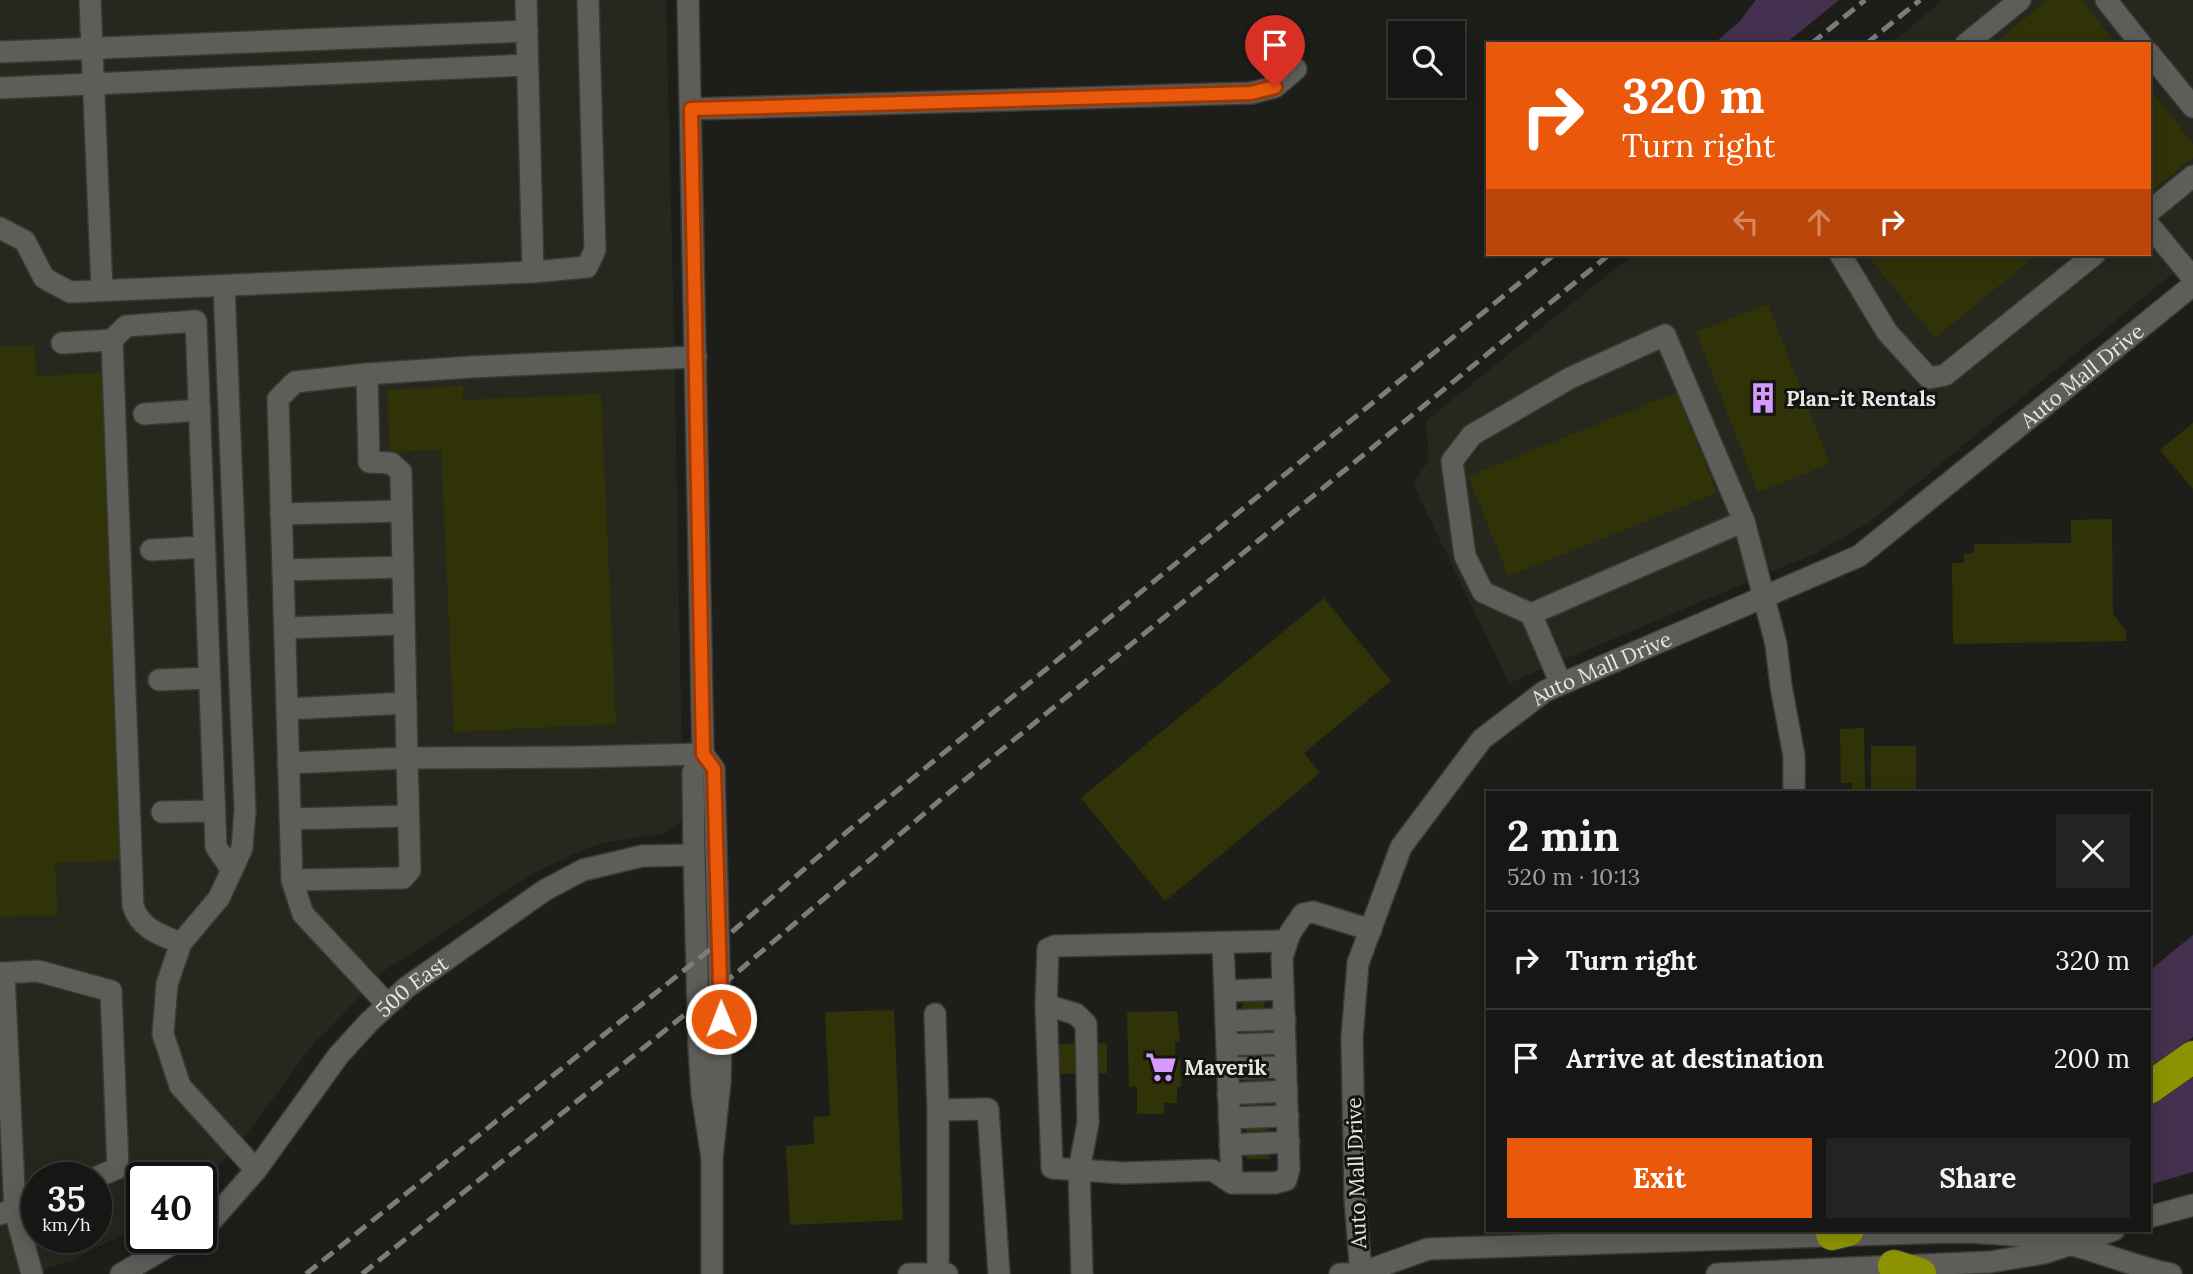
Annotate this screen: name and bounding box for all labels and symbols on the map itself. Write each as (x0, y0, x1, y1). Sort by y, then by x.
pin (1245, 15, 1305, 87)
street label: Auto Mall Drive (2014, 317, 2149, 434)
building icon: Plan-it Rentals (1746, 381, 1780, 415)
place label: Plan-it Rentals (1786, 385, 1936, 412)
street label: Auto Mall Drive (1524, 625, 1675, 711)
street label: 500 East (370, 949, 454, 1023)
position arrow (684, 982, 758, 1056)
supermarket icon: Maverik (1144, 1050, 1178, 1084)
place label: Maverik (1184, 1054, 1267, 1081)
street label: Auto Mall Drive (1340, 1097, 1372, 1250)
speed limit sign: 40 (126, 1162, 217, 1253)

